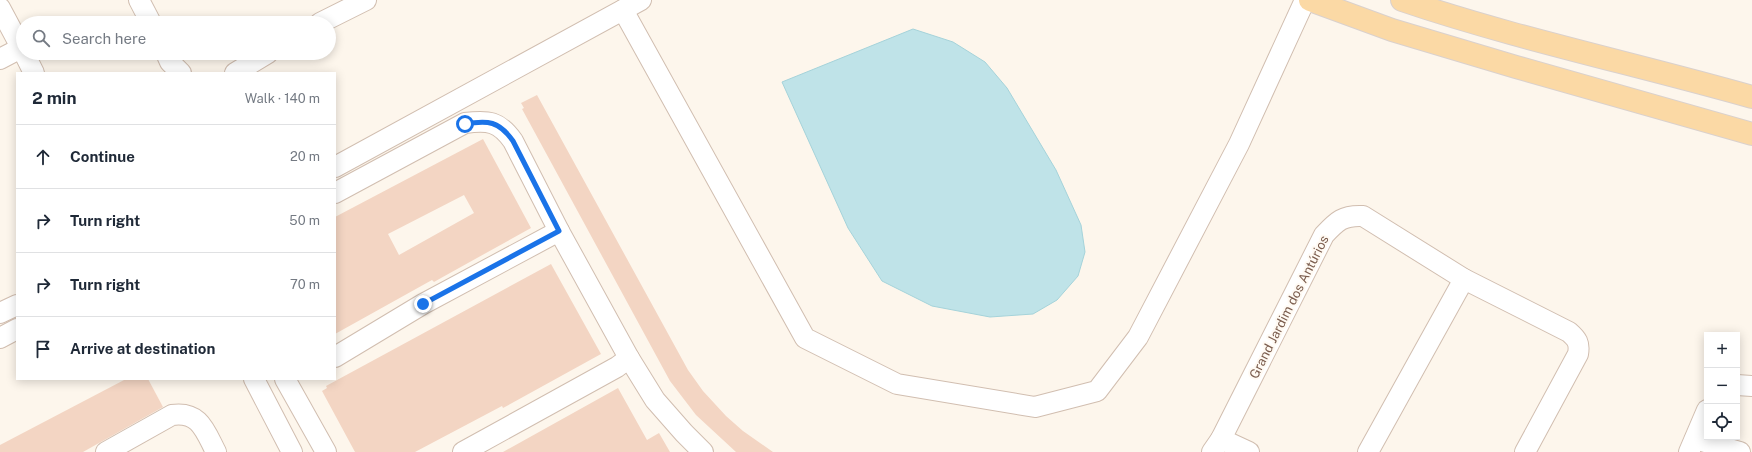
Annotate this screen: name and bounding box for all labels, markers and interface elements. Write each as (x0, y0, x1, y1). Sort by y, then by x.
search box (16, 16, 336, 60)
icon: search (30, 27, 52, 49)
text: Search here (62, 30, 146, 47)
text: 2 min (32, 88, 77, 108)
text: Walk · 140 m (245, 91, 320, 106)
route start (456, 115, 474, 133)
icon: ahead (32, 146, 54, 168)
text: Continue (70, 148, 135, 165)
text: 20 m (290, 149, 320, 164)
icon: right (32, 210, 54, 232)
text: Turn right (70, 212, 140, 229)
text: 50 m (289, 213, 320, 228)
street label: Grand Jardim dos Antúrios (1246, 233, 1332, 381)
icon: right (32, 274, 54, 296)
text: Turn right (70, 276, 140, 293)
text: 70 m (290, 277, 320, 292)
route end (414, 295, 432, 313)
map controls (1704, 332, 1740, 440)
button: + (1704, 332, 1740, 368)
icon: arrive (32, 338, 54, 360)
text: Arrive at destination (70, 340, 215, 357)
button: − (1704, 368, 1740, 404)
button: locate (1704, 404, 1740, 440)

